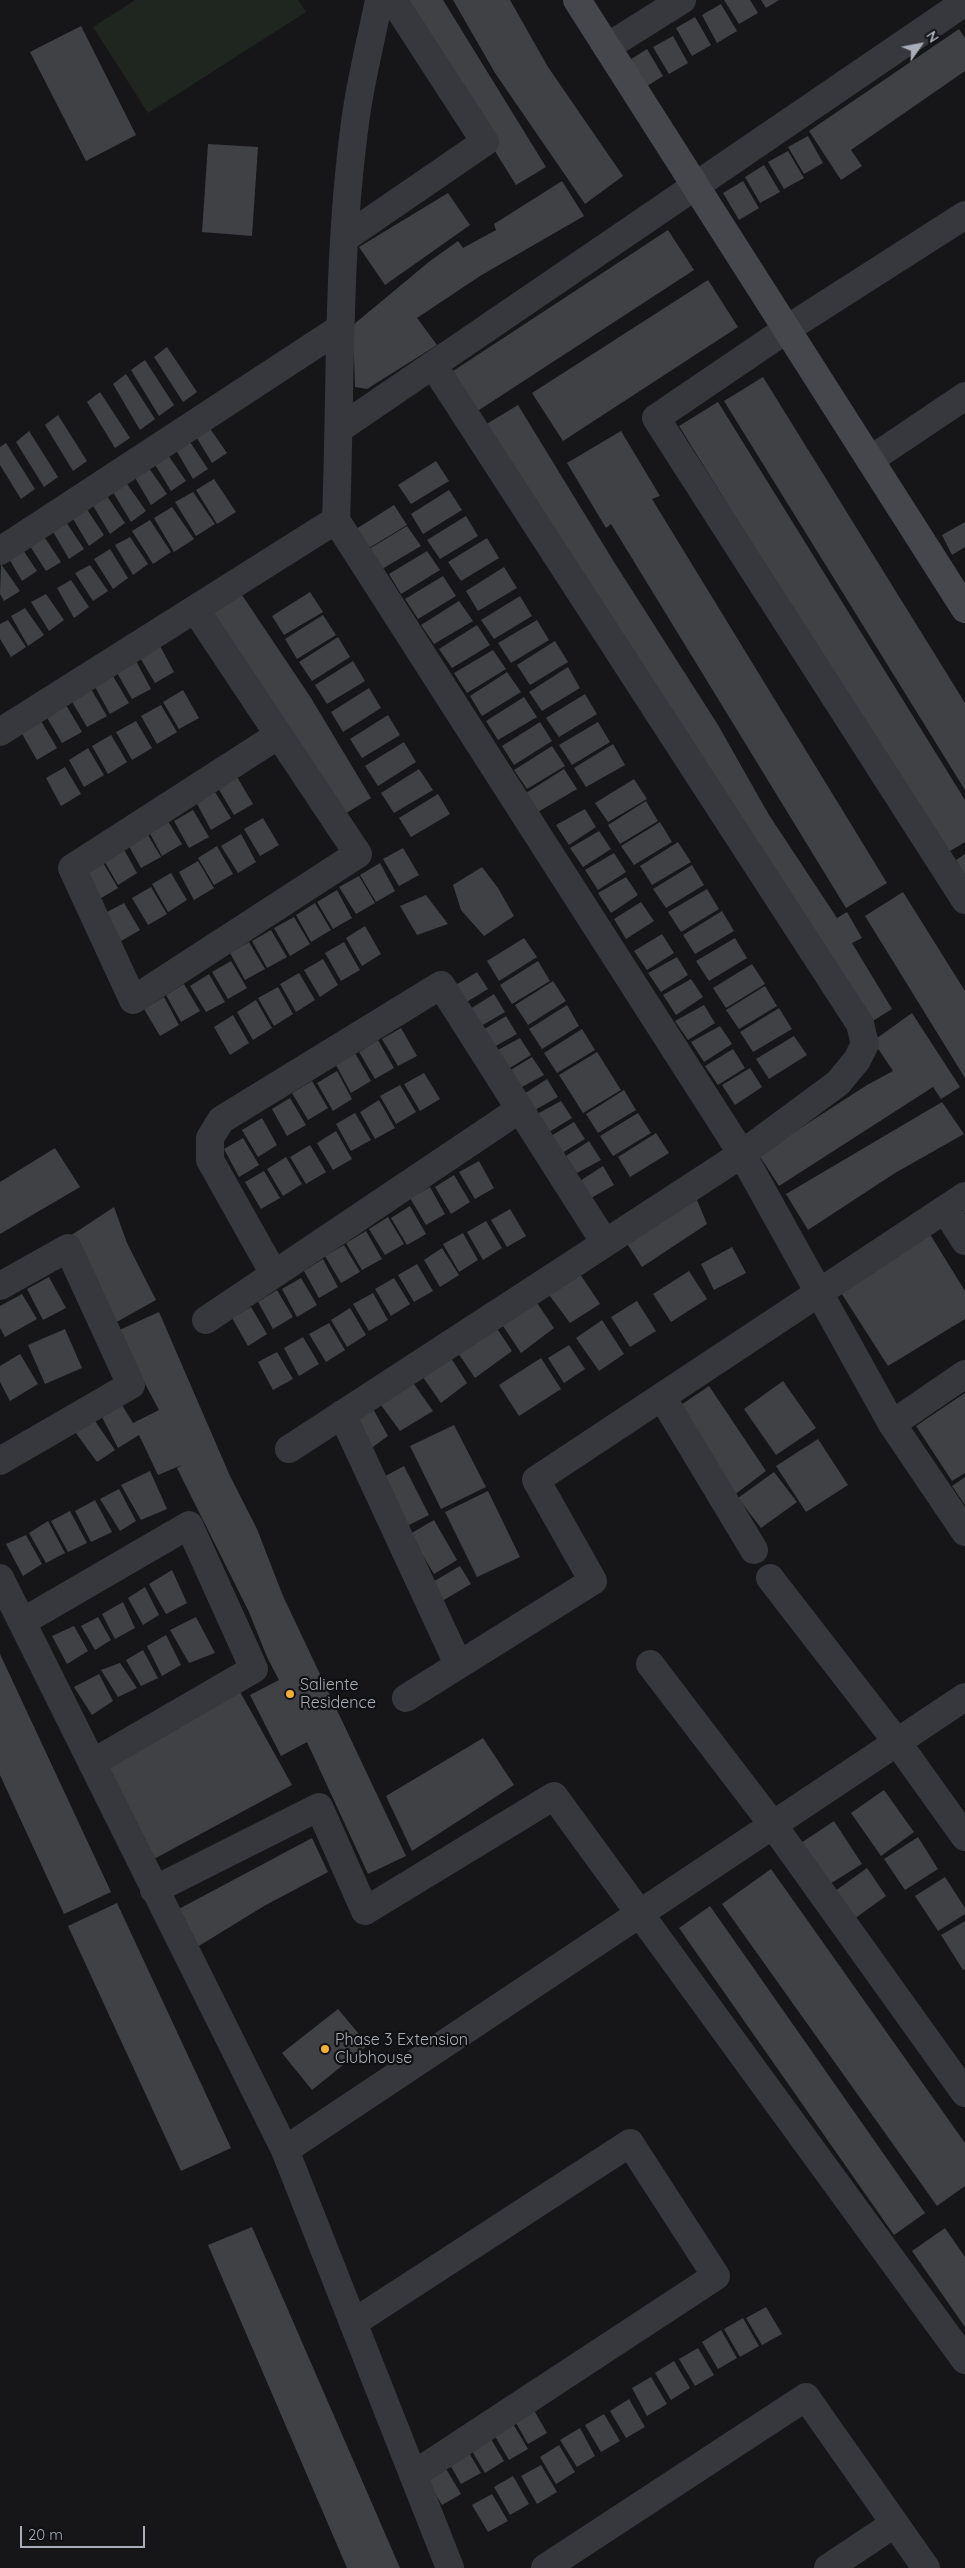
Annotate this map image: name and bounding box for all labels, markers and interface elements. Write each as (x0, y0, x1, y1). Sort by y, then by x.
north arrow (895, 20, 945, 70)
text: N (922, 28, 943, 46)
place label: Saliente Residence (300, 1675, 376, 1713)
marker: Saliente Residence (284, 1688, 296, 1700)
place label: Phase 3 Extension Clubhouse (335, 2030, 468, 2068)
marker: Phase 3 Extension Clubhouse (319, 2043, 331, 2055)
scale bar (22, 2516, 148, 2548)
text: 20 m (28, 2525, 63, 2544)

